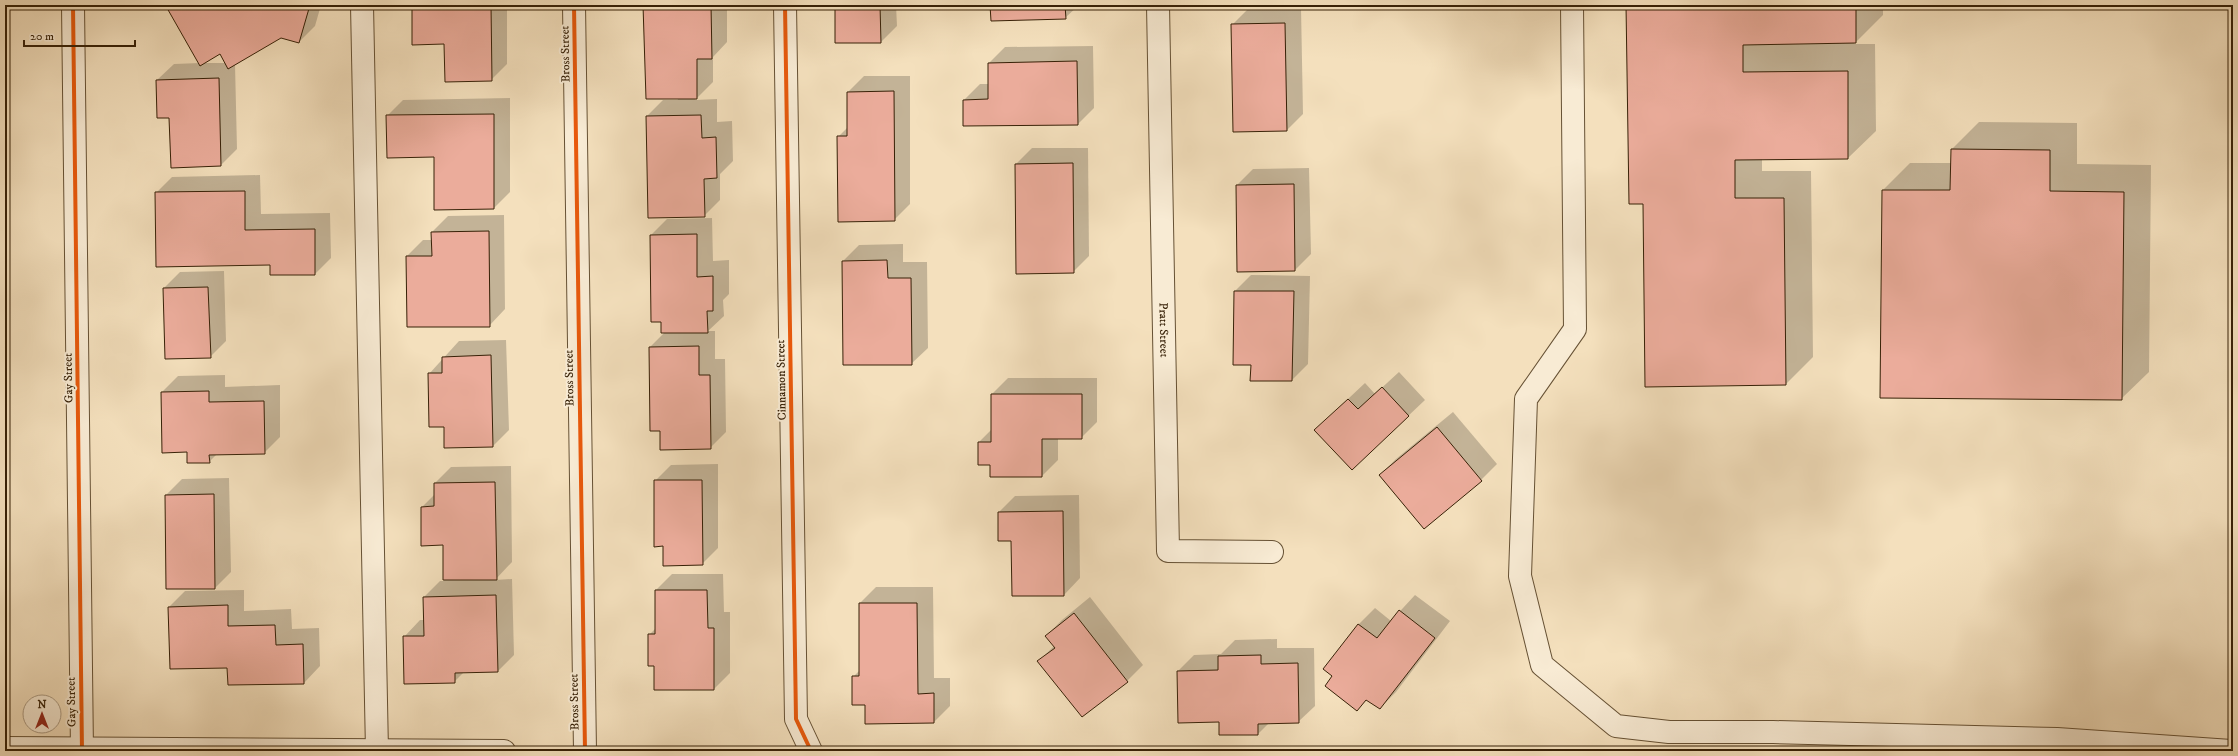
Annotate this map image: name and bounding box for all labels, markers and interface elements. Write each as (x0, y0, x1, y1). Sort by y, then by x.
scale bar (24, 22, 135, 48)
street label: Bross Street (558, 25, 573, 83)
text: 20 m (30, 29, 54, 44)
street label: Pratt Street (1155, 302, 1171, 358)
street label: Cinnamon Street (773, 339, 790, 420)
street label: Bross Street (562, 349, 577, 407)
street label: Gay Street (61, 353, 76, 403)
street label: Bross Street (567, 673, 582, 731)
street label: Gay Street (64, 677, 79, 727)
north arrow (22, 694, 62, 734)
text: N (37, 698, 47, 712)

